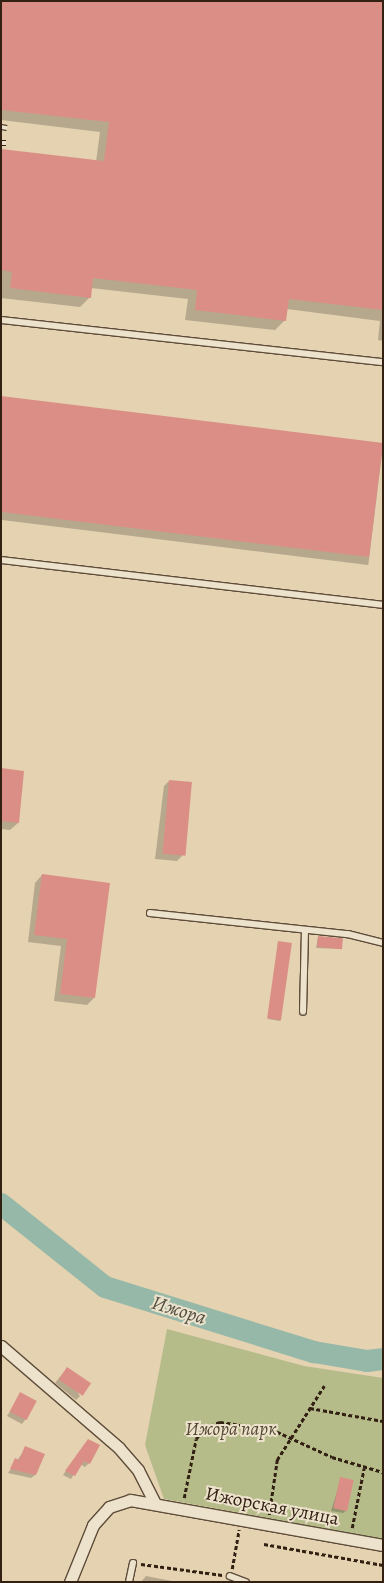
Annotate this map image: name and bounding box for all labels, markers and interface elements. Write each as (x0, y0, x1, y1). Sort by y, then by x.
water label: Ижора (149, 1290, 209, 1330)
park label: Ижора парк (185, 1419, 277, 1441)
street label: Ижорская улица (203, 1483, 341, 1531)

